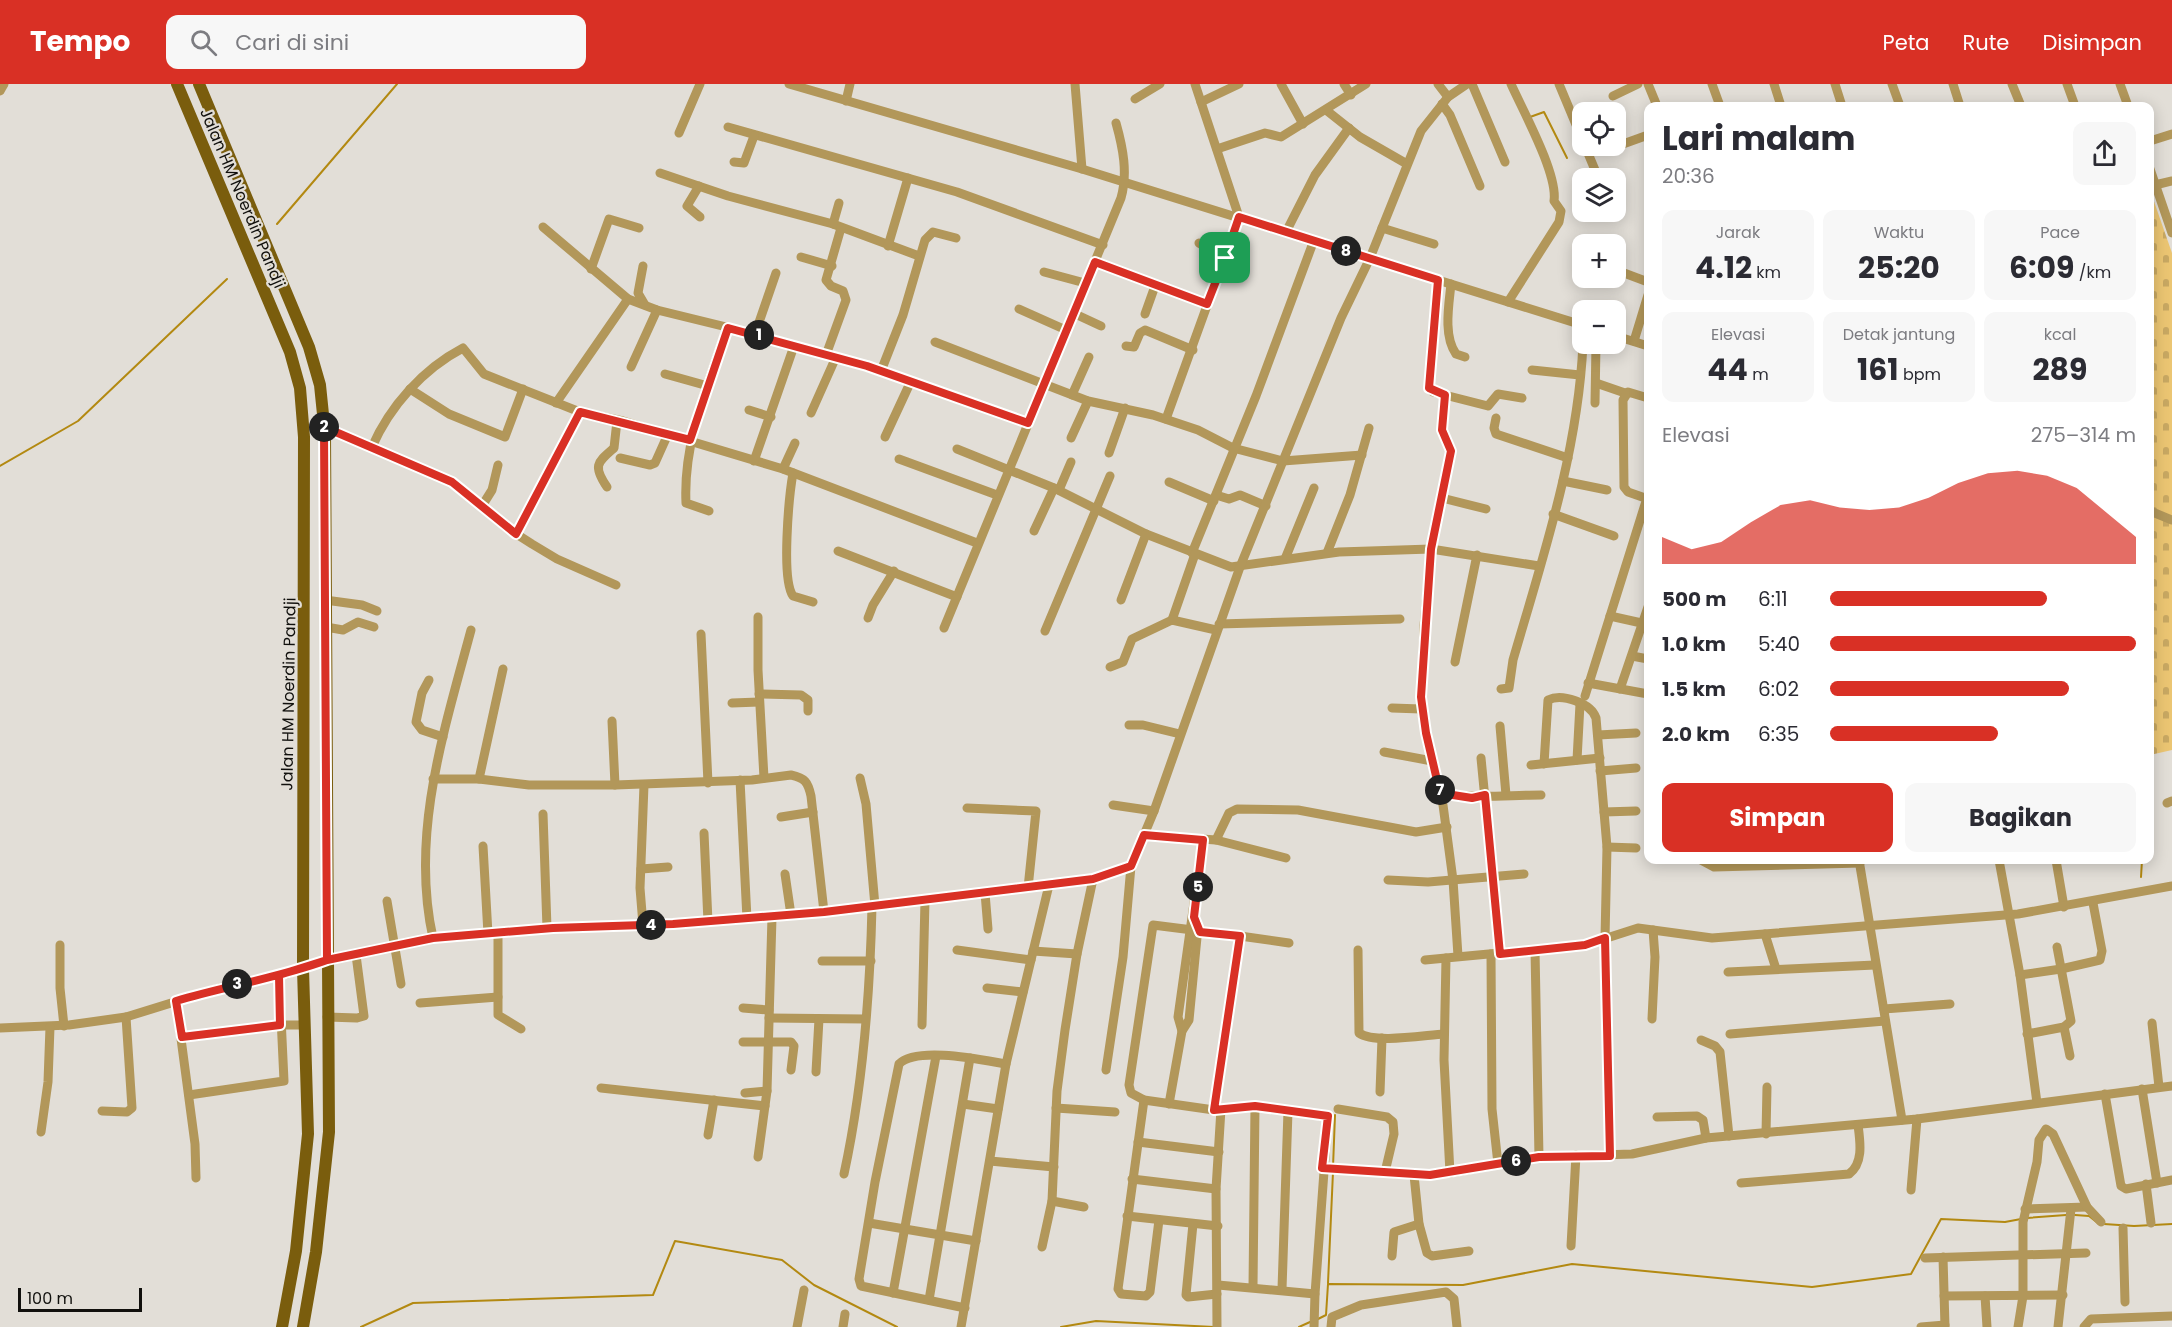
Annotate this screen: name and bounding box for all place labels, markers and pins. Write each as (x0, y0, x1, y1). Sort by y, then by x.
pin (1199, 232, 1250, 283)
pin: 8 (1331, 236, 1361, 266)
pin: 1 (744, 320, 774, 350)
pin: 2 (309, 412, 339, 442)
pin: 7 (1425, 775, 1455, 805)
pin: 5 (1183, 872, 1213, 902)
pin: 4 (636, 910, 666, 940)
pin: 3 (222, 969, 252, 999)
pin: 6 (1501, 1146, 1531, 1176)

